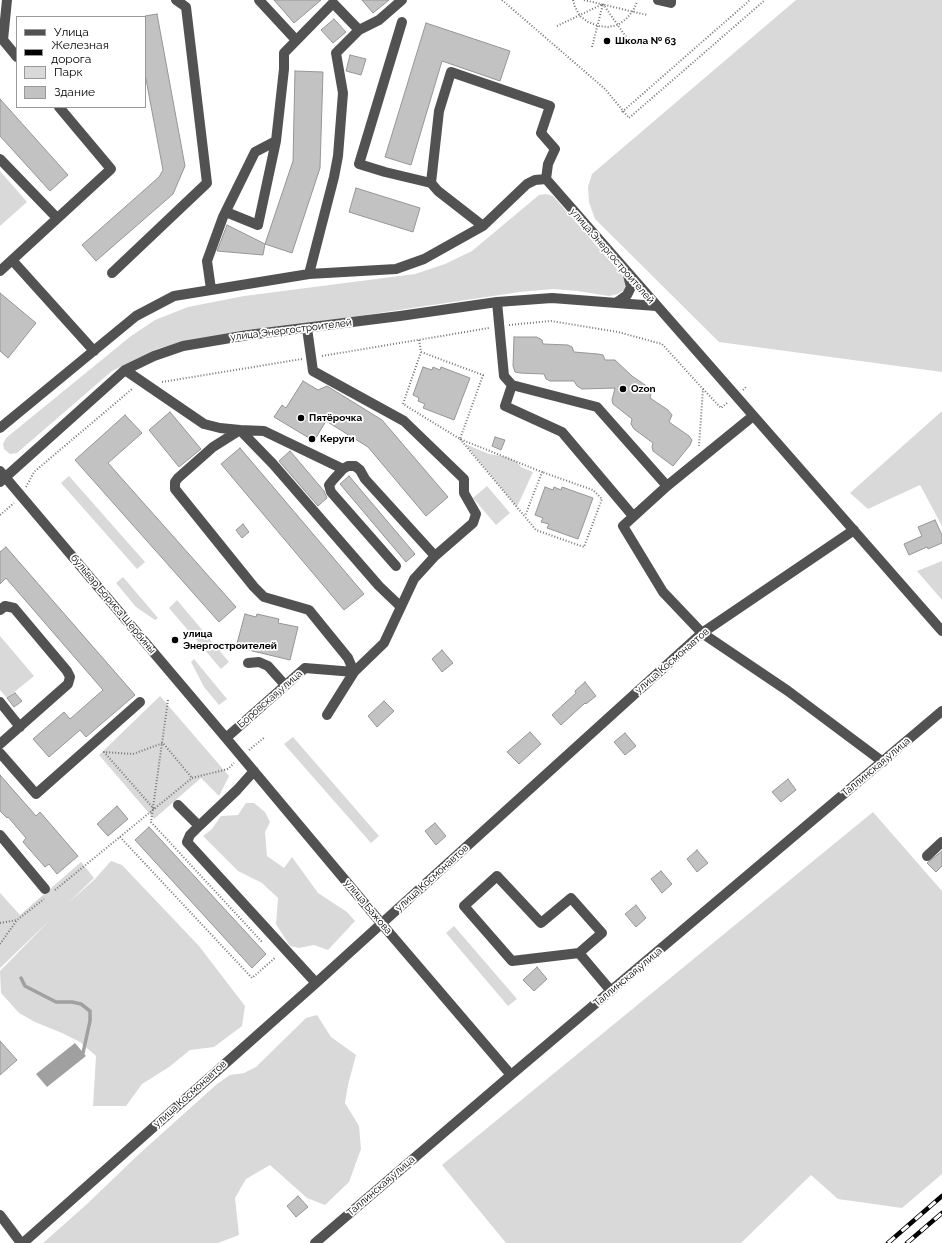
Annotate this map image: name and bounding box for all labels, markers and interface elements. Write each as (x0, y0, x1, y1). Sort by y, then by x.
legend (16, 16, 146, 108)
text: Улица (54, 25, 89, 39)
place label: Школа № 63 (615, 35, 676, 47)
marker: Школа № 63 (602, 36, 612, 46)
text: Железная дорога (51, 38, 109, 66)
text: Парк (54, 65, 83, 79)
text: Здание (54, 85, 95, 99)
street label: улица Энергостроителей (567, 206, 657, 306)
street label: улица Энергостроителей (230, 317, 352, 343)
place label: Ozon (631, 383, 655, 395)
marker: Ozon (618, 384, 628, 394)
place label: Пятёрочка (309, 412, 362, 424)
marker: Пятёрочка (296, 413, 306, 423)
place label: Керуги (320, 433, 355, 445)
marker: Керуги (307, 434, 317, 444)
street label: бульвар Бориса Щербины (68, 552, 158, 656)
street label: улица Космонавтов (633, 626, 711, 696)
place label: улица Энергостроителей (183, 628, 277, 652)
marker: улица Энергостроителей (170, 635, 180, 645)
street label: Боровская улица (235, 668, 305, 730)
street label: Таллинская улица (839, 735, 913, 799)
street label: улица Космонавтов (393, 842, 471, 914)
street label: улица Бажова (342, 877, 394, 937)
street label: Таллинская улица (591, 945, 665, 1009)
street label: улица Космонавтов (151, 1058, 229, 1130)
street label: Таллинская улица (345, 1153, 417, 1219)

